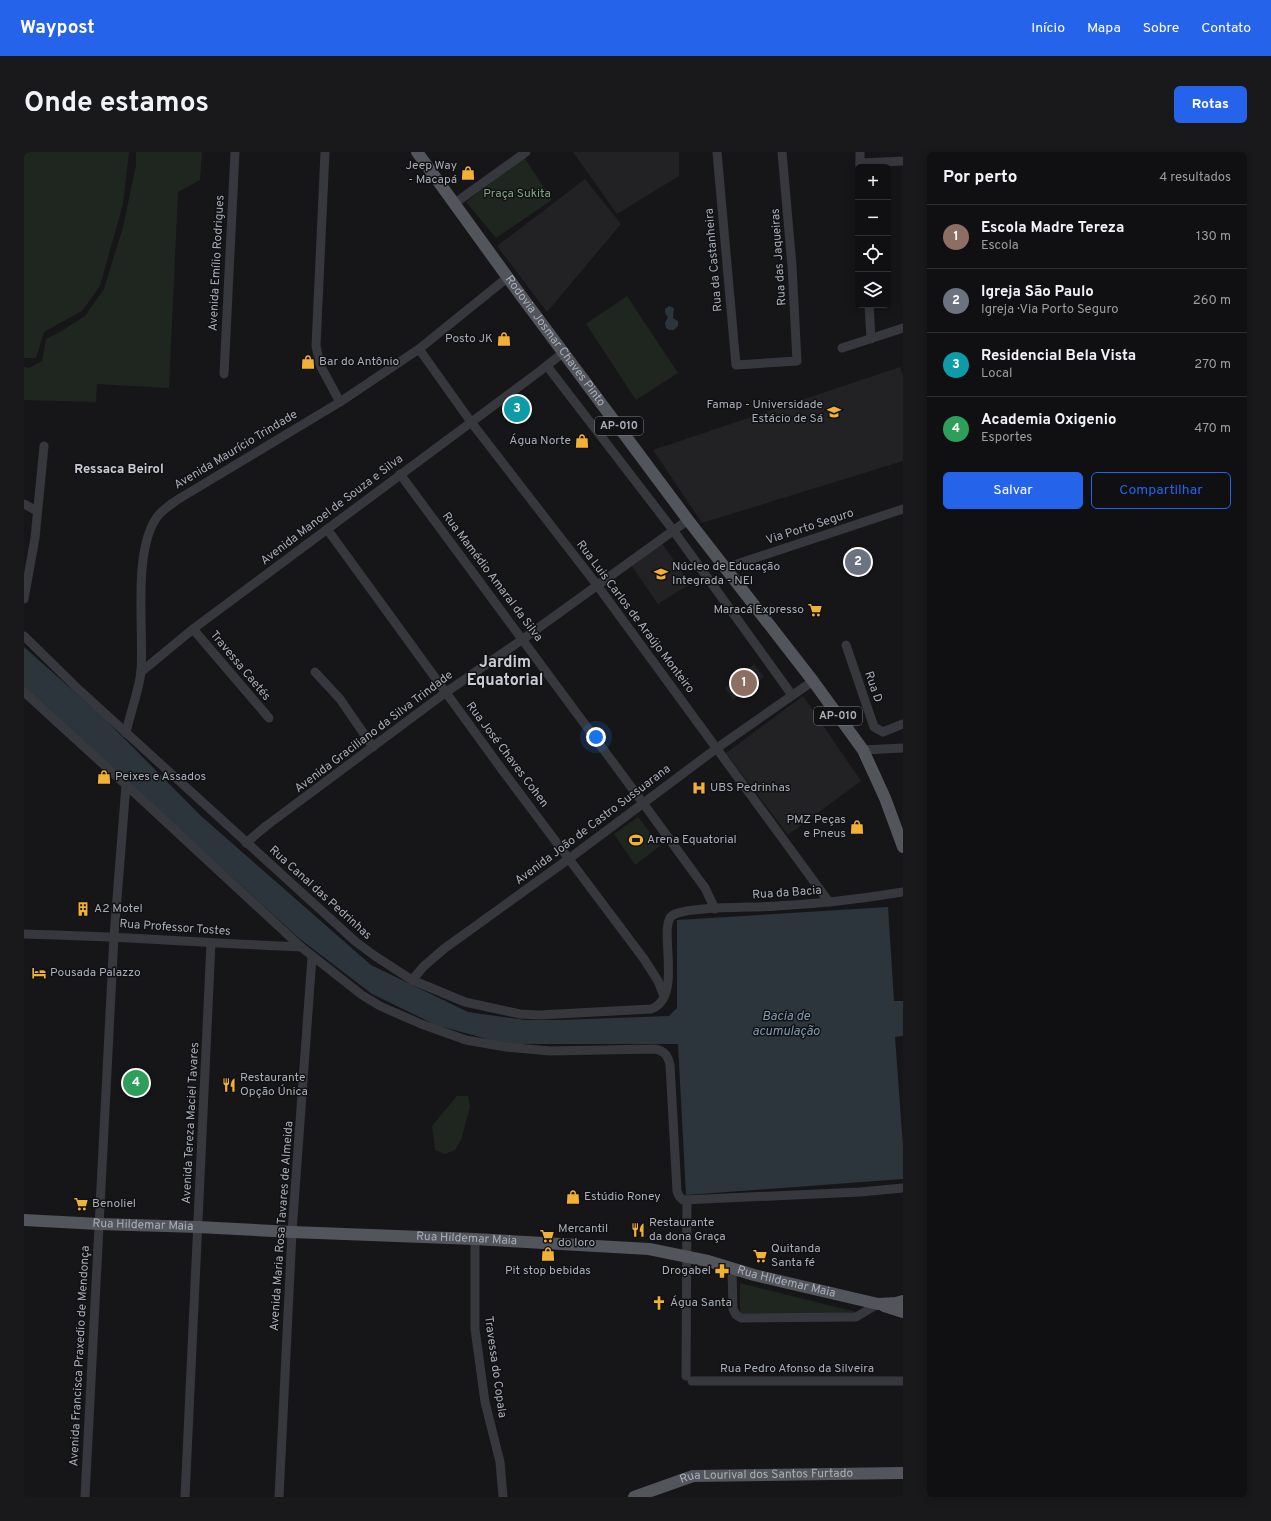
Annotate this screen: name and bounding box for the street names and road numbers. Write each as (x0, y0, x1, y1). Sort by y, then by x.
street label: Avenida Emílio Rodrigues (205, 195, 229, 331)
street label: Rua da Castanheira (701, 207, 727, 313)
street label: Rua das Jaqueiras (768, 208, 790, 306)
street label: Rodovia Josmar Chaves Pinto (501, 272, 609, 410)
street label: Avenida Maurício Trindade (171, 407, 301, 493)
road number: AP-010 (595, 417, 643, 435)
street label: Avenida Manoel de Souza e Silva (258, 451, 406, 569)
street label: Via Porto Seguro (764, 505, 856, 549)
street label: Rua Mamédio Amaral da Silva (438, 509, 546, 645)
street label: Rua Luis Carlos de Araújo Monteiro (572, 537, 698, 697)
street label: Travessa Caetés (206, 628, 274, 704)
street label: Avenida Graciliano da Silva Trindade (292, 667, 456, 797)
street label: Rua D (860, 669, 886, 705)
street label: Rua José Chaves Cohen (462, 699, 552, 811)
road number: AP-010 (814, 707, 862, 725)
street label: Avenida João de Castro Sussuarana (512, 761, 674, 889)
street label: Rua Canal das Pedrinhas (265, 843, 375, 943)
street label: Rua da Bacia (752, 883, 822, 903)
street label: Rua Professor Tostes (119, 916, 231, 940)
street label: Avenida Tereza Maciel Tavares (179, 1042, 203, 1204)
street label: Avenida Maria Rosa Tavares de Almeida (267, 1120, 297, 1332)
street label: Rua Hildemar Maia (92, 1216, 194, 1235)
street label: Rua Hildemar Maia (416, 1229, 517, 1249)
street label: Avenida Francisca Praxedio de Mendonça (66, 1245, 94, 1467)
street label: Rua Hildemar Maia (735, 1262, 837, 1302)
street label: Travessa do Copala (480, 1315, 510, 1419)
street label: Rua Pedro Afonso da Silveira (720, 1361, 874, 1377)
street label: Rua Lourival dos Santos Furtado (678, 1466, 854, 1488)

